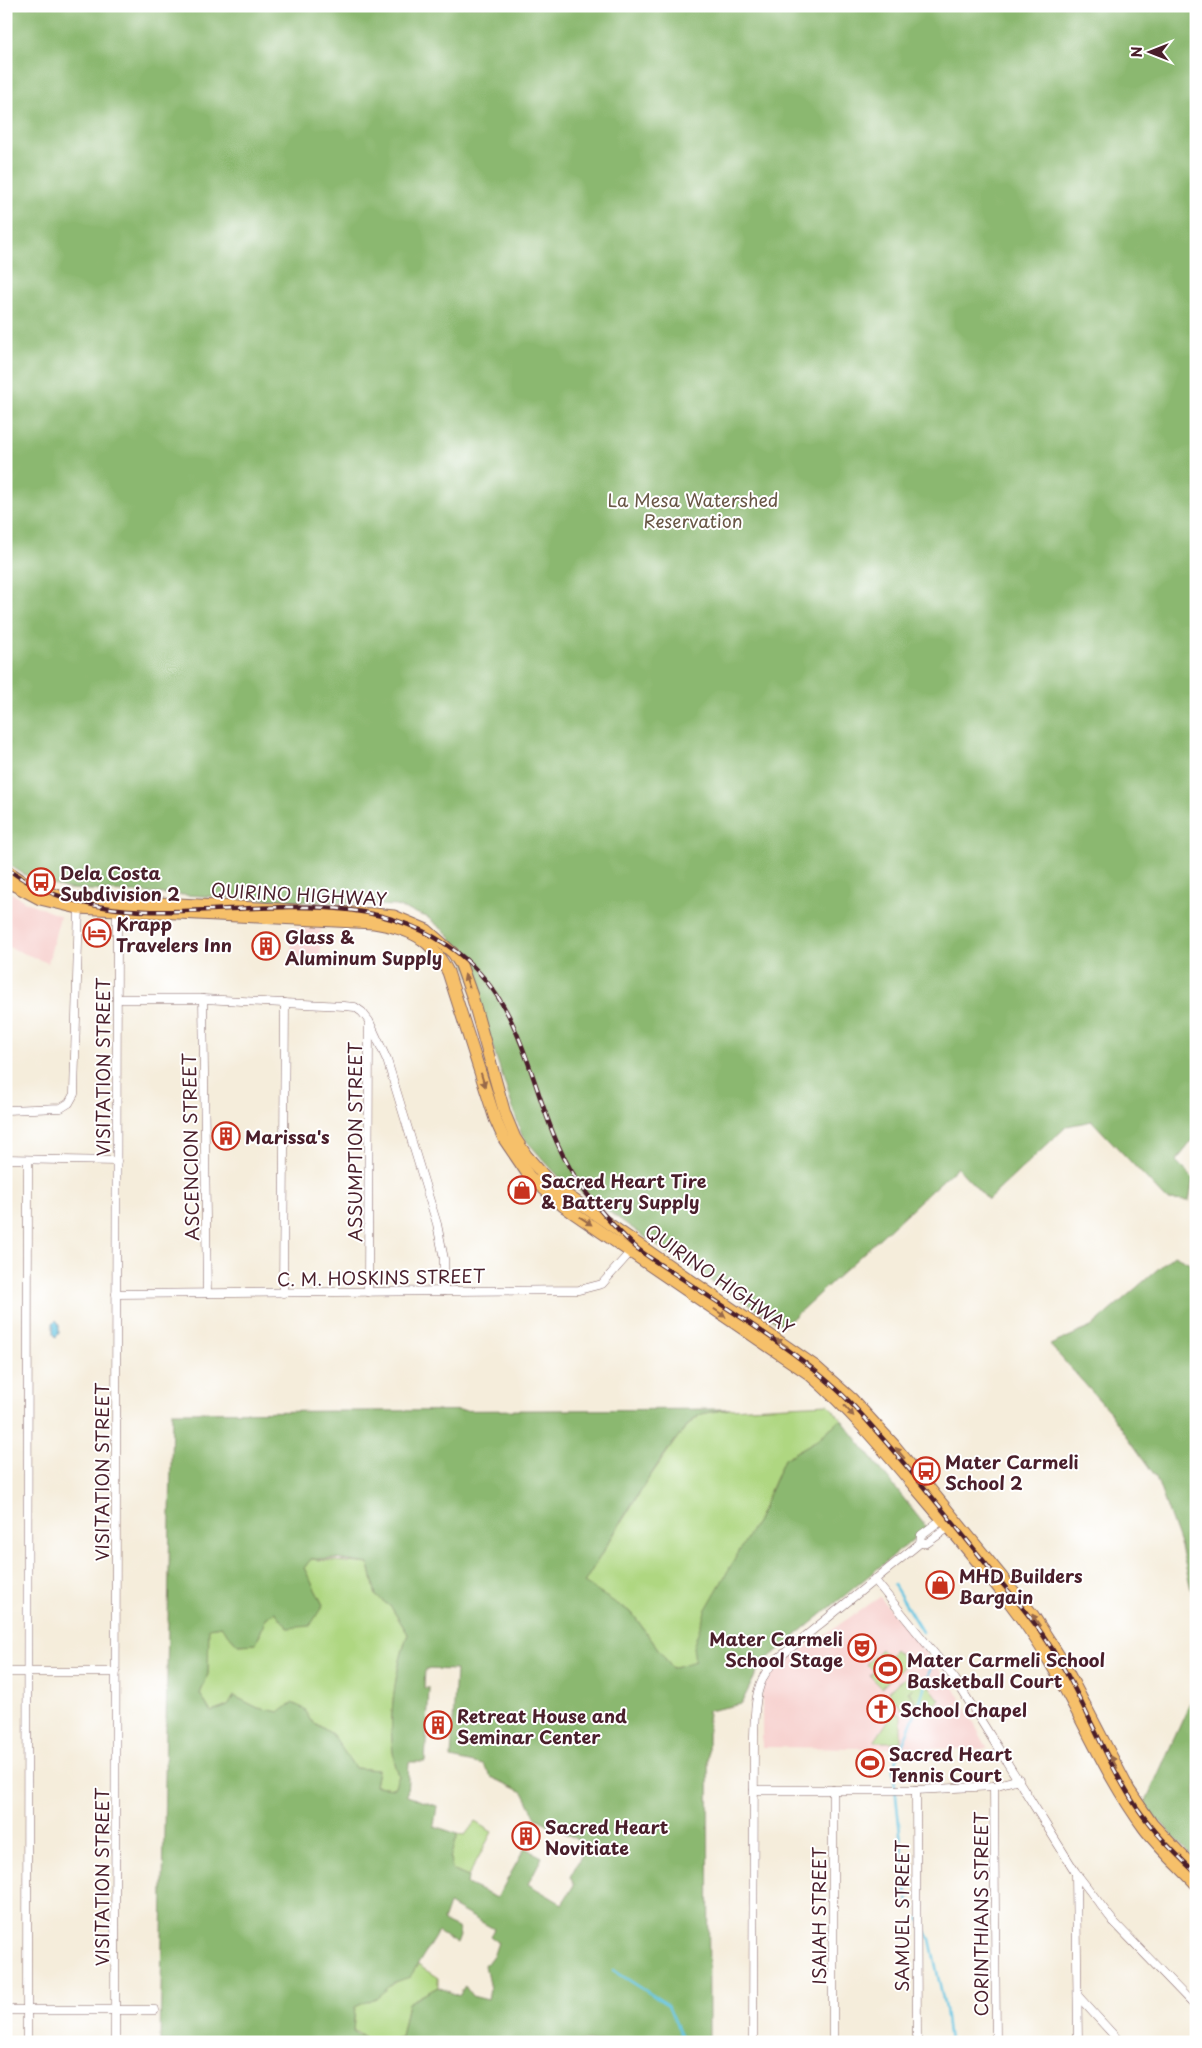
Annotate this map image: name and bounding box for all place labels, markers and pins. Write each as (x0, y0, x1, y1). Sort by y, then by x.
place label: Dela Costa Subdivision 2 (60, 859, 180, 907)
bus stop icon: Dela Costa Subdivision 2 (26, 867, 56, 897)
place label: Krapp Travelers Inn (116, 910, 232, 958)
hotel icon: Krapp Travelers Inn (82, 918, 112, 948)
place label: Glass & Aluminum Supply (285, 923, 442, 971)
building icon: Glass & Aluminum Supply (251, 931, 281, 961)
building icon: Marissa's (211, 1121, 241, 1151)
place label: Marissa's (245, 1123, 330, 1150)
place label: Sacred Heart Tire & Battery Supply (541, 1167, 707, 1215)
shop icon: Sacred Heart Tire & Battery Supply (507, 1175, 537, 1205)
place label: Mater Carmeli School 2 (945, 1448, 1079, 1496)
bus stop icon: Mater Carmeli School 2 (911, 1456, 941, 1486)
place label: MHD Builders Bargain (959, 1562, 1083, 1610)
shop icon: MHD Builders Bargain (925, 1570, 955, 1600)
place label: Mater Carmeli School Stage (709, 1625, 843, 1673)
theatre icon: Mater Carmeli School Stage (847, 1633, 877, 1663)
place label: Mater Carmeli School Basketball Court (907, 1646, 1105, 1694)
sports icon: Mater Carmeli School Basketball Court (873, 1654, 903, 1684)
church icon: School Chapel (866, 1694, 896, 1724)
place label: School Chapel (900, 1696, 1027, 1723)
place label: Retreat House and Seminar Center (457, 1702, 627, 1750)
building icon: Retreat House and Seminar Center (423, 1710, 453, 1740)
place label: Sacred Heart Tennis Court (889, 1740, 1013, 1788)
sports icon: Sacred Heart Tennis Court (855, 1748, 885, 1778)
place label: Sacred Heart Novitiate (545, 1813, 669, 1861)
building icon: Sacred Heart Novitiate (511, 1821, 541, 1851)

